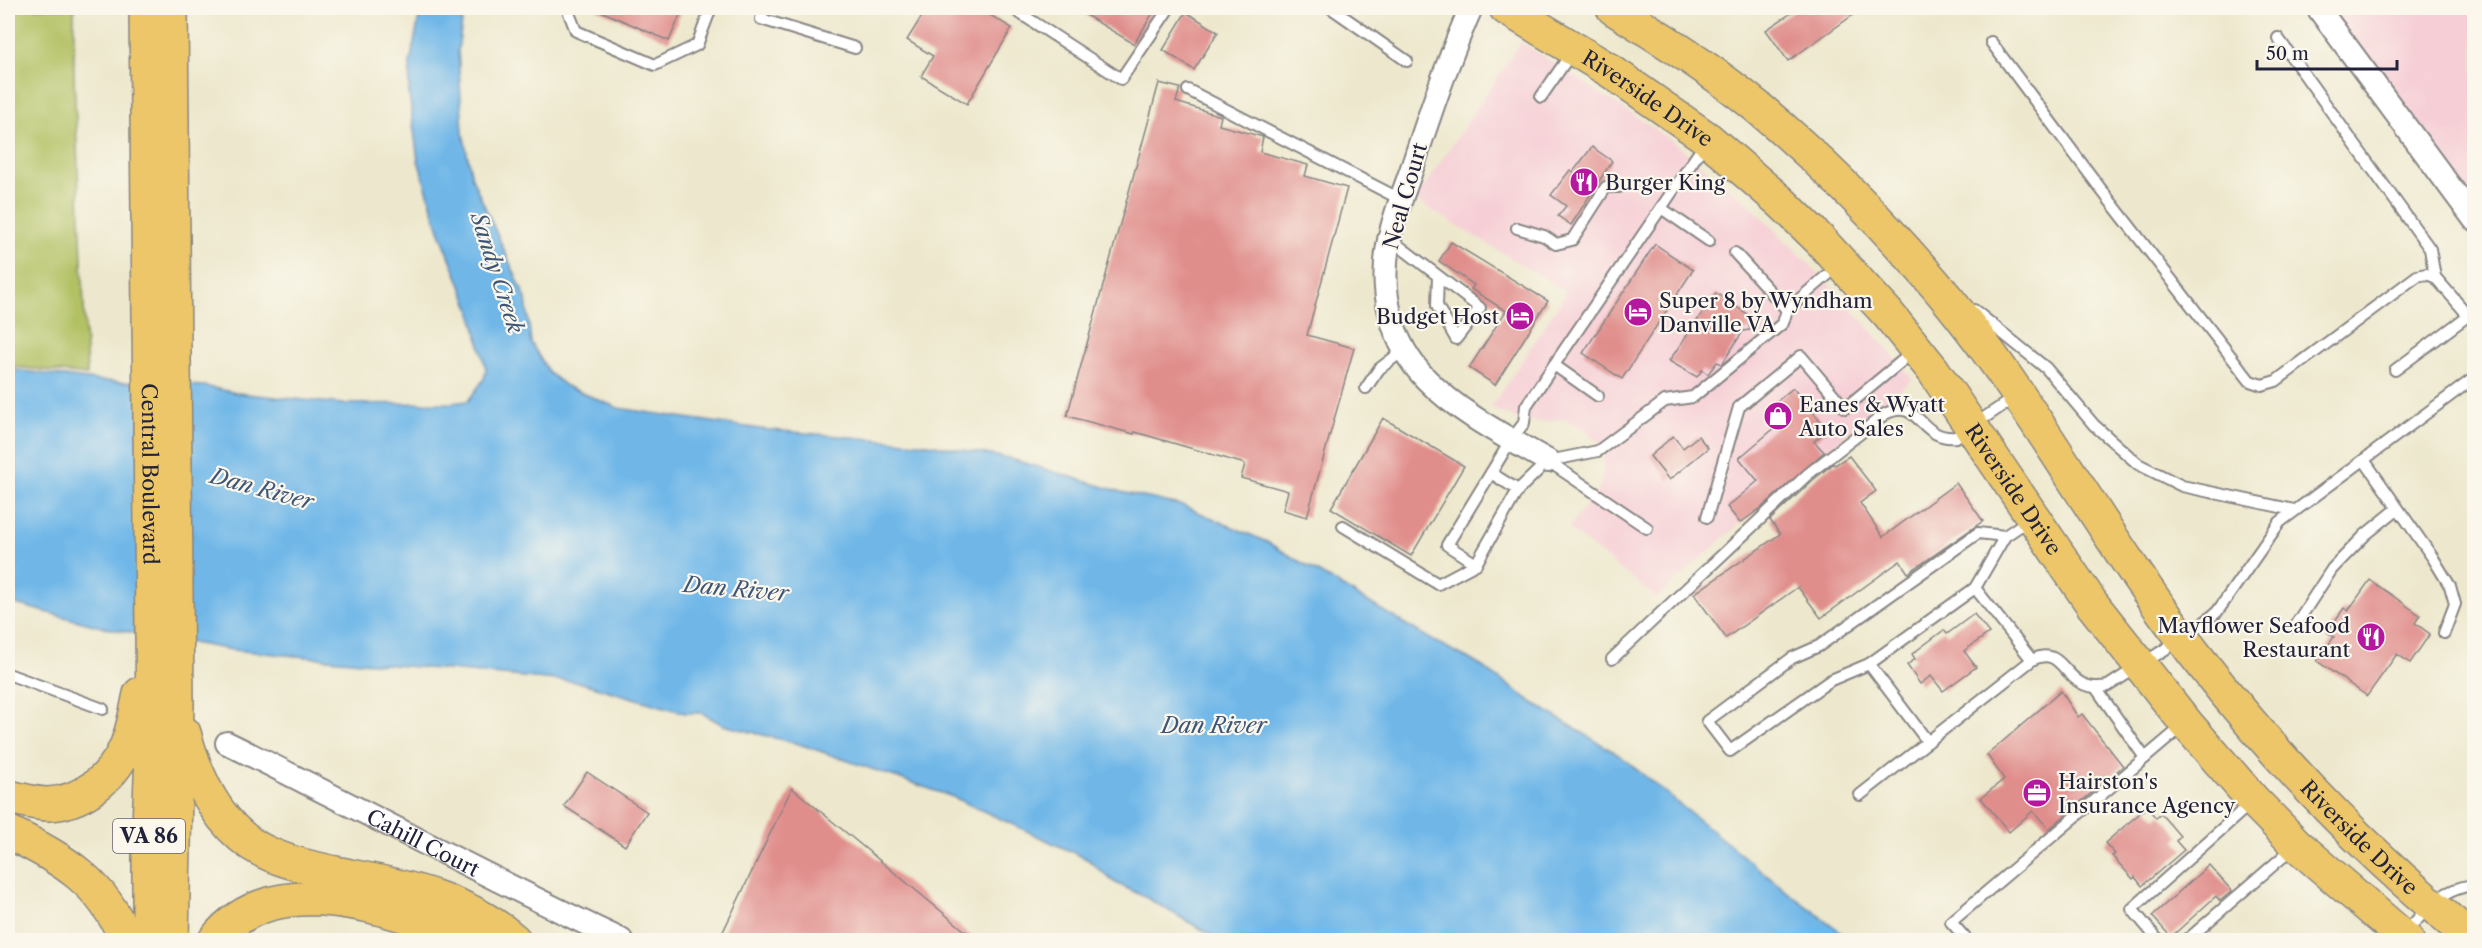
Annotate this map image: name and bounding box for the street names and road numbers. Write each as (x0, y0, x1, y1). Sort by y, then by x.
street label: Riverside Drive (1578, 44, 1718, 151)
street label: Neal Court (1378, 139, 1432, 252)
street label: Central Boulevard (137, 383, 164, 565)
street label: Riverside Drive (1960, 419, 2067, 559)
street label: Riverside Drive (2296, 775, 2423, 899)
street label: Cahill Court (363, 803, 484, 882)
road number: VA 86 (113, 819, 185, 853)

